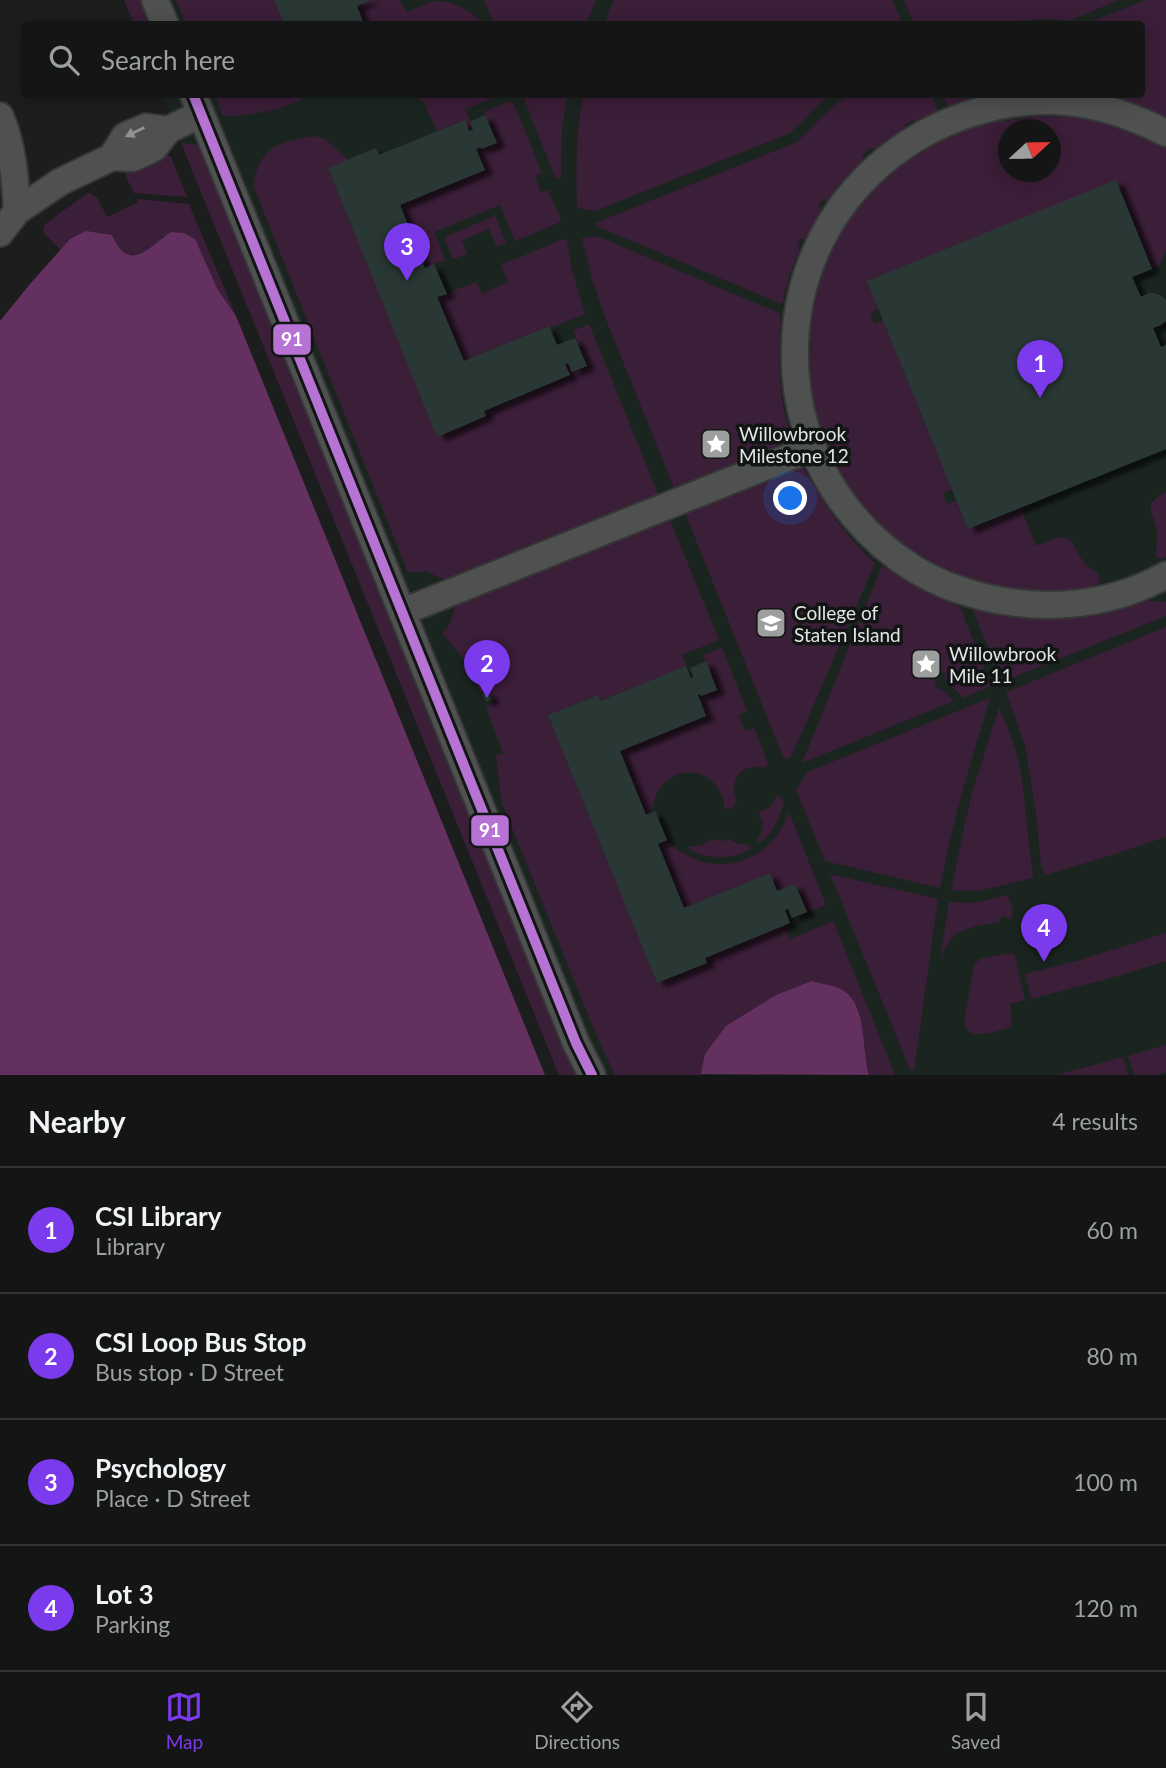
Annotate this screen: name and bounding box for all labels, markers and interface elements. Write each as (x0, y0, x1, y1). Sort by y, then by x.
search box (21, 21, 1145, 98)
icon: search (45, 41, 83, 79)
text: Search here (101, 44, 235, 76)
north arrow (998, 119, 1061, 182)
one-way arrow (125, 127, 145, 138)
pin: 3 (384, 223, 430, 281)
line badge: 91 (272, 323, 312, 356)
text: 91 (281, 327, 303, 350)
pin: 1 (1017, 340, 1063, 398)
place label: Willowbrook Milestone 12 (739, 422, 849, 467)
place icon: Willowbrook Milestone 12 (699, 427, 733, 461)
your location (773, 481, 807, 515)
place label: College of Staten Island (794, 601, 901, 646)
school or university icon: College of Staten Island (754, 606, 788, 640)
pin: 2 (464, 640, 510, 698)
place label: Willowbrook Mile 11 (949, 642, 1056, 687)
place icon: Willowbrook Mile 11 (909, 647, 943, 681)
line badge: 91 (470, 814, 510, 847)
text: 91 (479, 818, 501, 841)
pin: 4 (1021, 904, 1067, 962)
text: Nearby (28, 1103, 126, 1139)
text: 4 results (1052, 1107, 1138, 1135)
text: CSI Library (95, 1200, 222, 1232)
text: 1 (44, 1216, 58, 1244)
text: 60 m (1087, 1216, 1138, 1244)
text: Library (95, 1232, 165, 1260)
text: CSI Loop Bus Stop (95, 1326, 307, 1358)
text: 2 (44, 1342, 58, 1370)
text: 80 m (1087, 1342, 1138, 1370)
text: Bus stop · D Street (95, 1358, 284, 1386)
text: Psychology (95, 1452, 226, 1484)
text: 3 (44, 1468, 58, 1496)
text: 100 m (1073, 1468, 1138, 1496)
text: Place · D Street (95, 1484, 250, 1512)
text: Lot 3 (95, 1578, 154, 1610)
text: 4 (44, 1594, 58, 1622)
text: 120 m (1073, 1594, 1138, 1622)
text: Parking (95, 1610, 170, 1638)
tab: Map (165, 1688, 203, 1753)
tab: Directions (534, 1688, 620, 1753)
tab: Saved (951, 1688, 1001, 1753)

